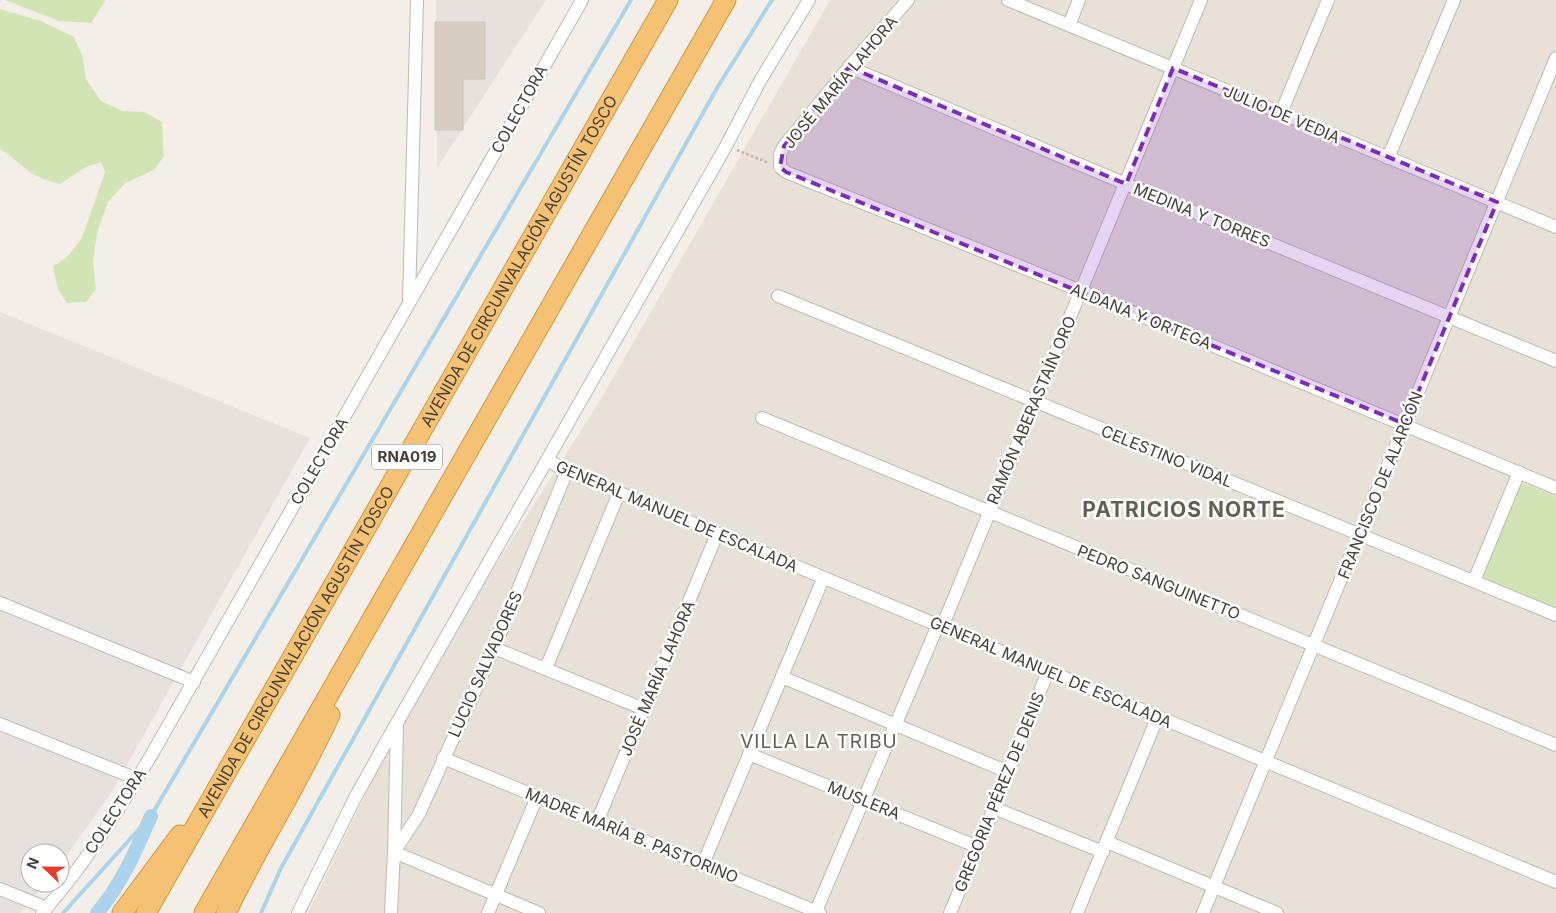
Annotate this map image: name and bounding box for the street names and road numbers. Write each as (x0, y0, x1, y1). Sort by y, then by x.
street label: JOSÉ MARÍA LAHORA (779, 12, 901, 152)
street label: COLECTORA (487, 61, 551, 157)
street label: JULIO DE VEDIA (1221, 81, 1343, 147)
street label: AVENIDA DE CIRCUNVALACIÓN AGUSTÍN TOSCO (416, 92, 621, 430)
street label: MEDINA Y TORRES (1131, 178, 1273, 252)
street label: ALDANA Y ORTEGA (1068, 279, 1214, 353)
street label: RAMÓN ABERASTAÍN ORO (982, 313, 1080, 507)
street label: FRANCISCO DE ALARCÓN (1333, 388, 1427, 582)
street label: COLECTORA (286, 414, 352, 508)
street label: CELESTINO VIDAL (1098, 420, 1236, 492)
road number: RNA019 (372, 444, 442, 470)
street label: GENERAL MANUEL DE ESCALADA (553, 456, 801, 576)
street label: AVENIDA DE CIRCUNVALACIÓN AGUSTÍN TOSCO (193, 482, 398, 821)
street label: PEDRO SANGUINETTO (1075, 540, 1243, 624)
street label: LUCIO SALVADORES (444, 588, 526, 740)
street label: JOSÉ MARÍA LAHORA (615, 597, 699, 759)
street label: GENERAL MANUEL DE ESCALADA (927, 612, 1175, 732)
street label: GREGORIA PÉREZ DE DENIS (950, 689, 1048, 895)
street label: COLECTORA (80, 765, 150, 857)
street label: MUSLERA (825, 776, 903, 824)
street label: MADRE MARÍA B. PASTORINO (523, 783, 741, 887)

